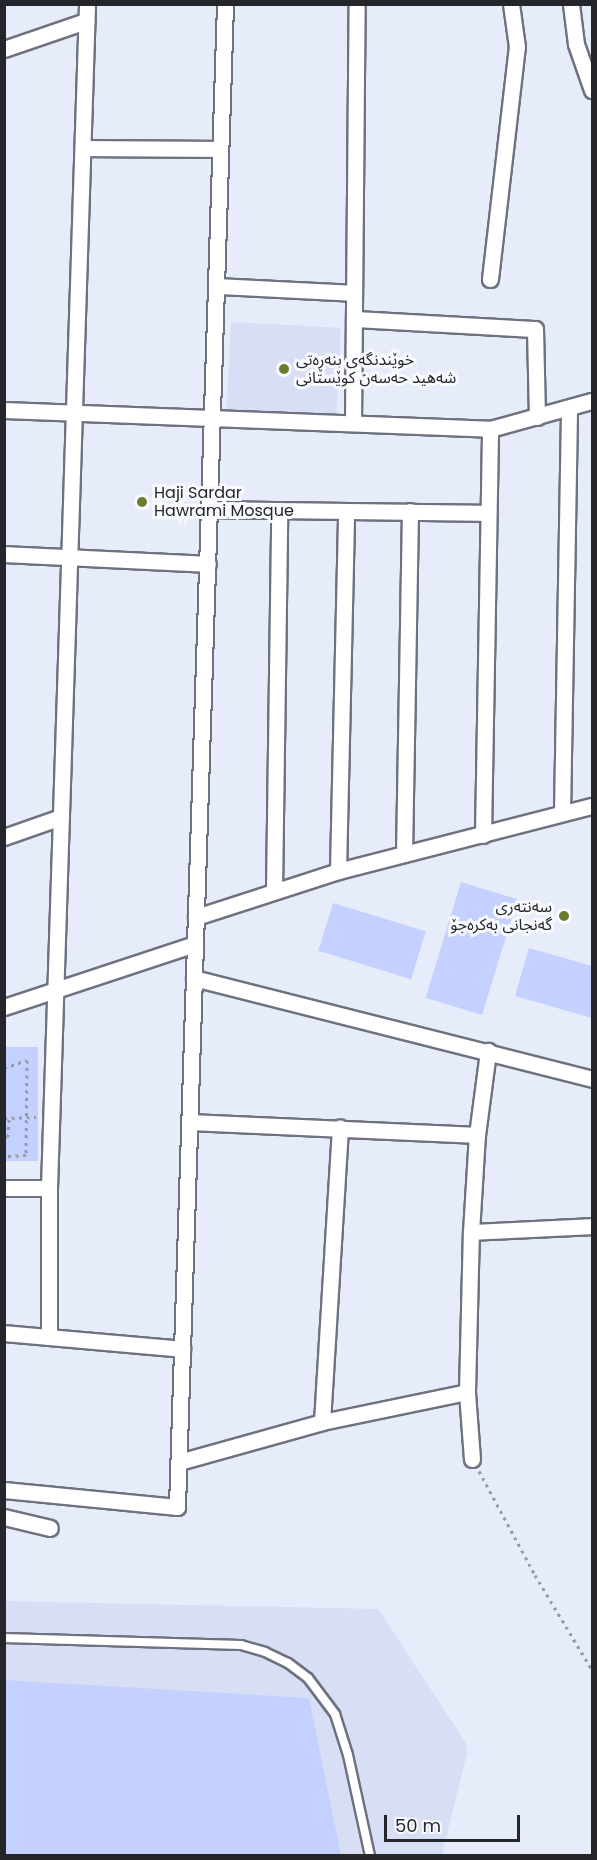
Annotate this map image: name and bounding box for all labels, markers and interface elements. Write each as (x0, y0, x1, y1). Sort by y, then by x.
place label: خوێندنگەی بنەڕەتی شەهید حەسەن کوێستانی (296, 350, 456, 388)
marker: خوێندنگەی بنەڕەتی شەهید حەسەن کوێستانی (277, 362, 291, 376)
place label: Haji Sardar Hawrami Mosque (154, 483, 294, 521)
marker: Haji Sardar Hawrami Mosque (135, 495, 149, 509)
place label: سەنتەری گەنجانی بەکرەجۆ (450, 897, 552, 935)
marker: سەنتەری گەنجانی بەکرەجۆ (557, 909, 571, 923)
scale bar (387, 1803, 524, 1841)
text: 50 m (395, 1813, 441, 1838)

